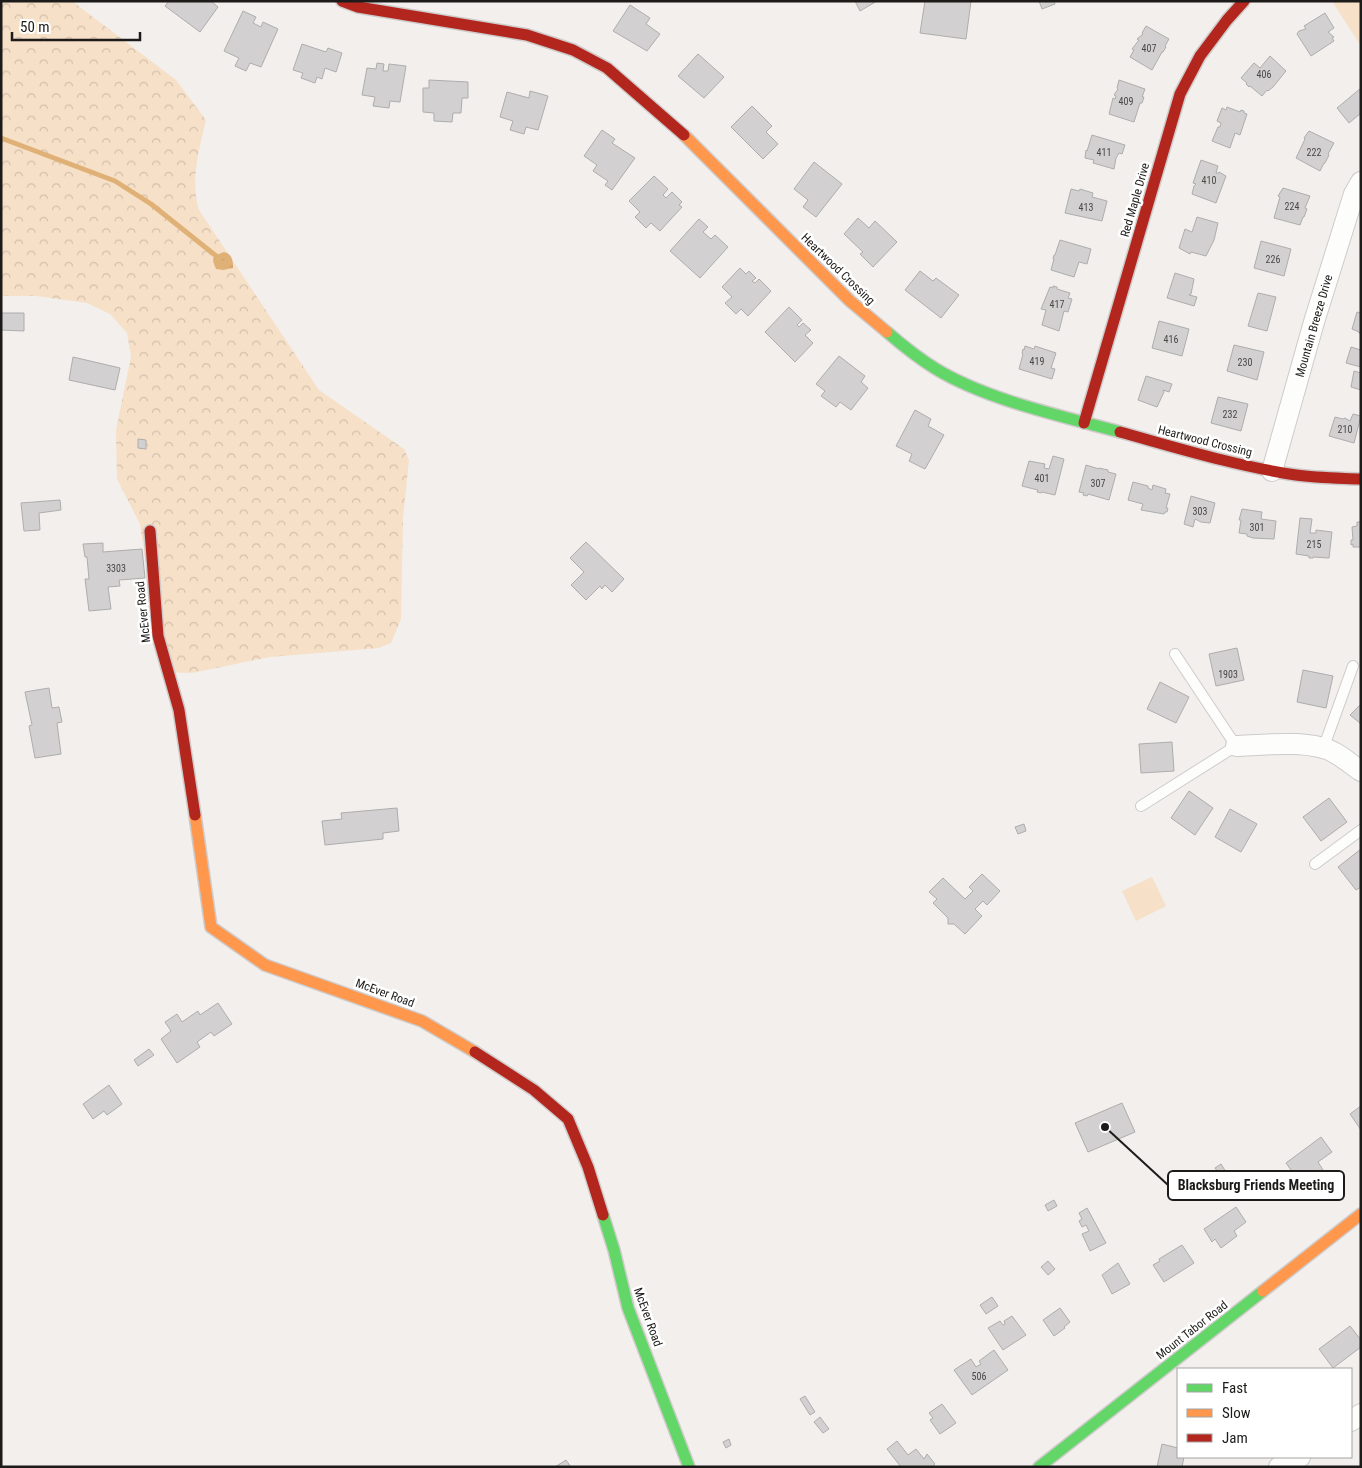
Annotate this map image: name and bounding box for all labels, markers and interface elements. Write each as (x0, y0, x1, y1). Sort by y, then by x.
scale bar (12, 10, 140, 42)
text: 50 m (20, 18, 50, 36)
house number: 407 (1142, 43, 1156, 54)
house number: 406 (1257, 69, 1271, 80)
house number: 409 (1119, 96, 1133, 107)
house number: 411 (1097, 147, 1111, 158)
house number: 222 (1307, 147, 1321, 158)
street label: Red Maple Drive (1118, 161, 1152, 239)
house number: 410 (1202, 175, 1216, 186)
house number: 224 (1285, 201, 1299, 212)
house number: 413 (1079, 202, 1093, 213)
street label: Heartwood Crossing (798, 230, 878, 308)
house number: 226 (1266, 254, 1280, 265)
street label: Mountain Breeze Drive (1293, 273, 1335, 379)
house number: 417 (1050, 299, 1064, 310)
house number: 416 (1164, 334, 1178, 345)
house number: 419 (1030, 356, 1044, 367)
house number: 230 (1238, 357, 1252, 368)
house number: 232 (1223, 409, 1237, 420)
street label: Heartwood Crossing (1156, 423, 1254, 460)
house number: 210 (1338, 424, 1352, 435)
house number: 401 (1035, 473, 1049, 484)
house number: 307 (1091, 478, 1105, 489)
house number: 303 (1193, 506, 1207, 517)
house number: 301 (1250, 522, 1264, 533)
house number: 215 (1307, 539, 1321, 550)
house number: 3303 (106, 563, 126, 574)
street label: McEver Road (133, 581, 153, 643)
house number: 1903 (1218, 669, 1238, 680)
street label: McEver Road (354, 976, 416, 1010)
callout: Blacksburg Friends Meeting (1168, 1171, 1344, 1200)
text: Blacksburg Friends Meeting (1178, 1177, 1334, 1193)
street label: McEver Road (631, 1286, 665, 1348)
street label: Mount Tabor Road (1154, 1298, 1230, 1362)
legend (1177, 1368, 1352, 1458)
house number: 506 (972, 1371, 986, 1382)
text: Fast (1222, 1379, 1247, 1397)
text: Slow (1222, 1404, 1251, 1422)
text: Jam (1222, 1429, 1248, 1447)

